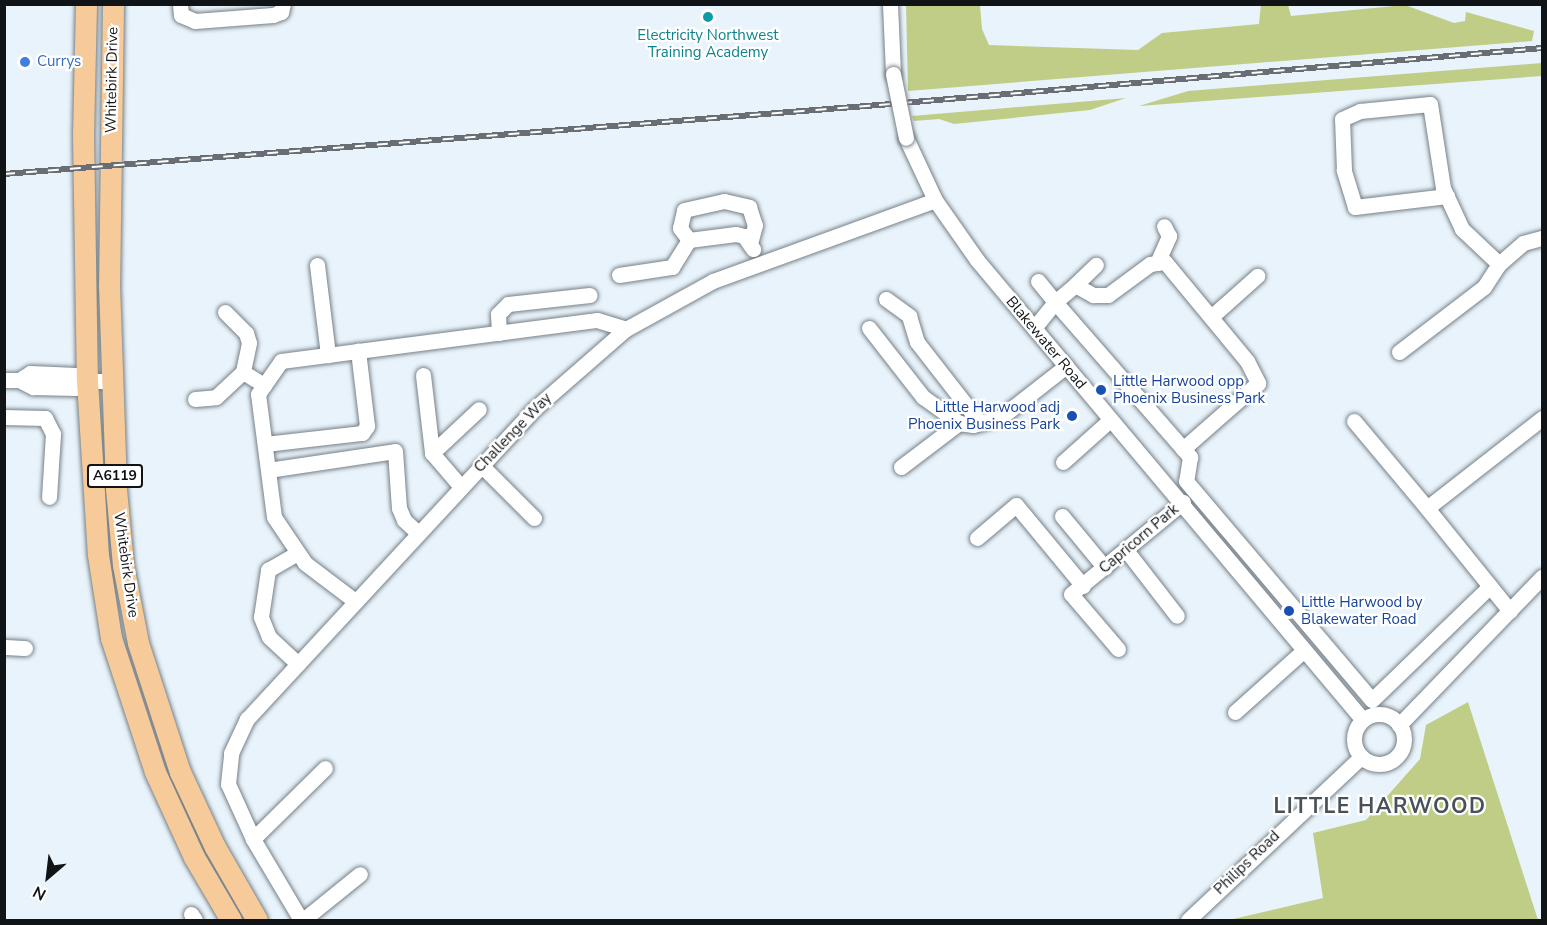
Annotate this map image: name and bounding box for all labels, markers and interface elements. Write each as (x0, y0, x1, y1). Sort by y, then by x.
marker: Electricity Northwest Training Academy (701, 10, 715, 24)
place label: Electricity Northwest Training Academy (637, 26, 779, 61)
street label: Whitebirk Drive (102, 27, 122, 133)
place label: Currys (37, 53, 81, 71)
marker: Currys (18, 55, 32, 69)
street label: Blakewater Road (1002, 293, 1090, 393)
place label: Little Harwood opp Phoenix Business Park (1113, 372, 1265, 407)
marker: Little Harwood opp Phoenix Business Park (1094, 383, 1108, 397)
street label: Challenge Way (470, 389, 556, 477)
place label: Little Harwood adj Phoenix Business Park (908, 398, 1060, 433)
marker: Little Harwood adj Phoenix Business Park (1065, 409, 1079, 423)
road number: A6119 (86, 465, 144, 487)
street label: Capricorn Park (1096, 501, 1182, 577)
street label: Whitebirk Drive (110, 511, 142, 619)
place label: Little Harwood by Blakewater Road (1301, 593, 1422, 628)
marker: Little Harwood by Blakewater Road (1282, 604, 1296, 618)
district label: LITTLE HARWOOD (1273, 793, 1487, 819)
street label: Philips Road (1210, 827, 1284, 899)
north arrow (18, 847, 78, 907)
text: N (29, 880, 50, 905)

